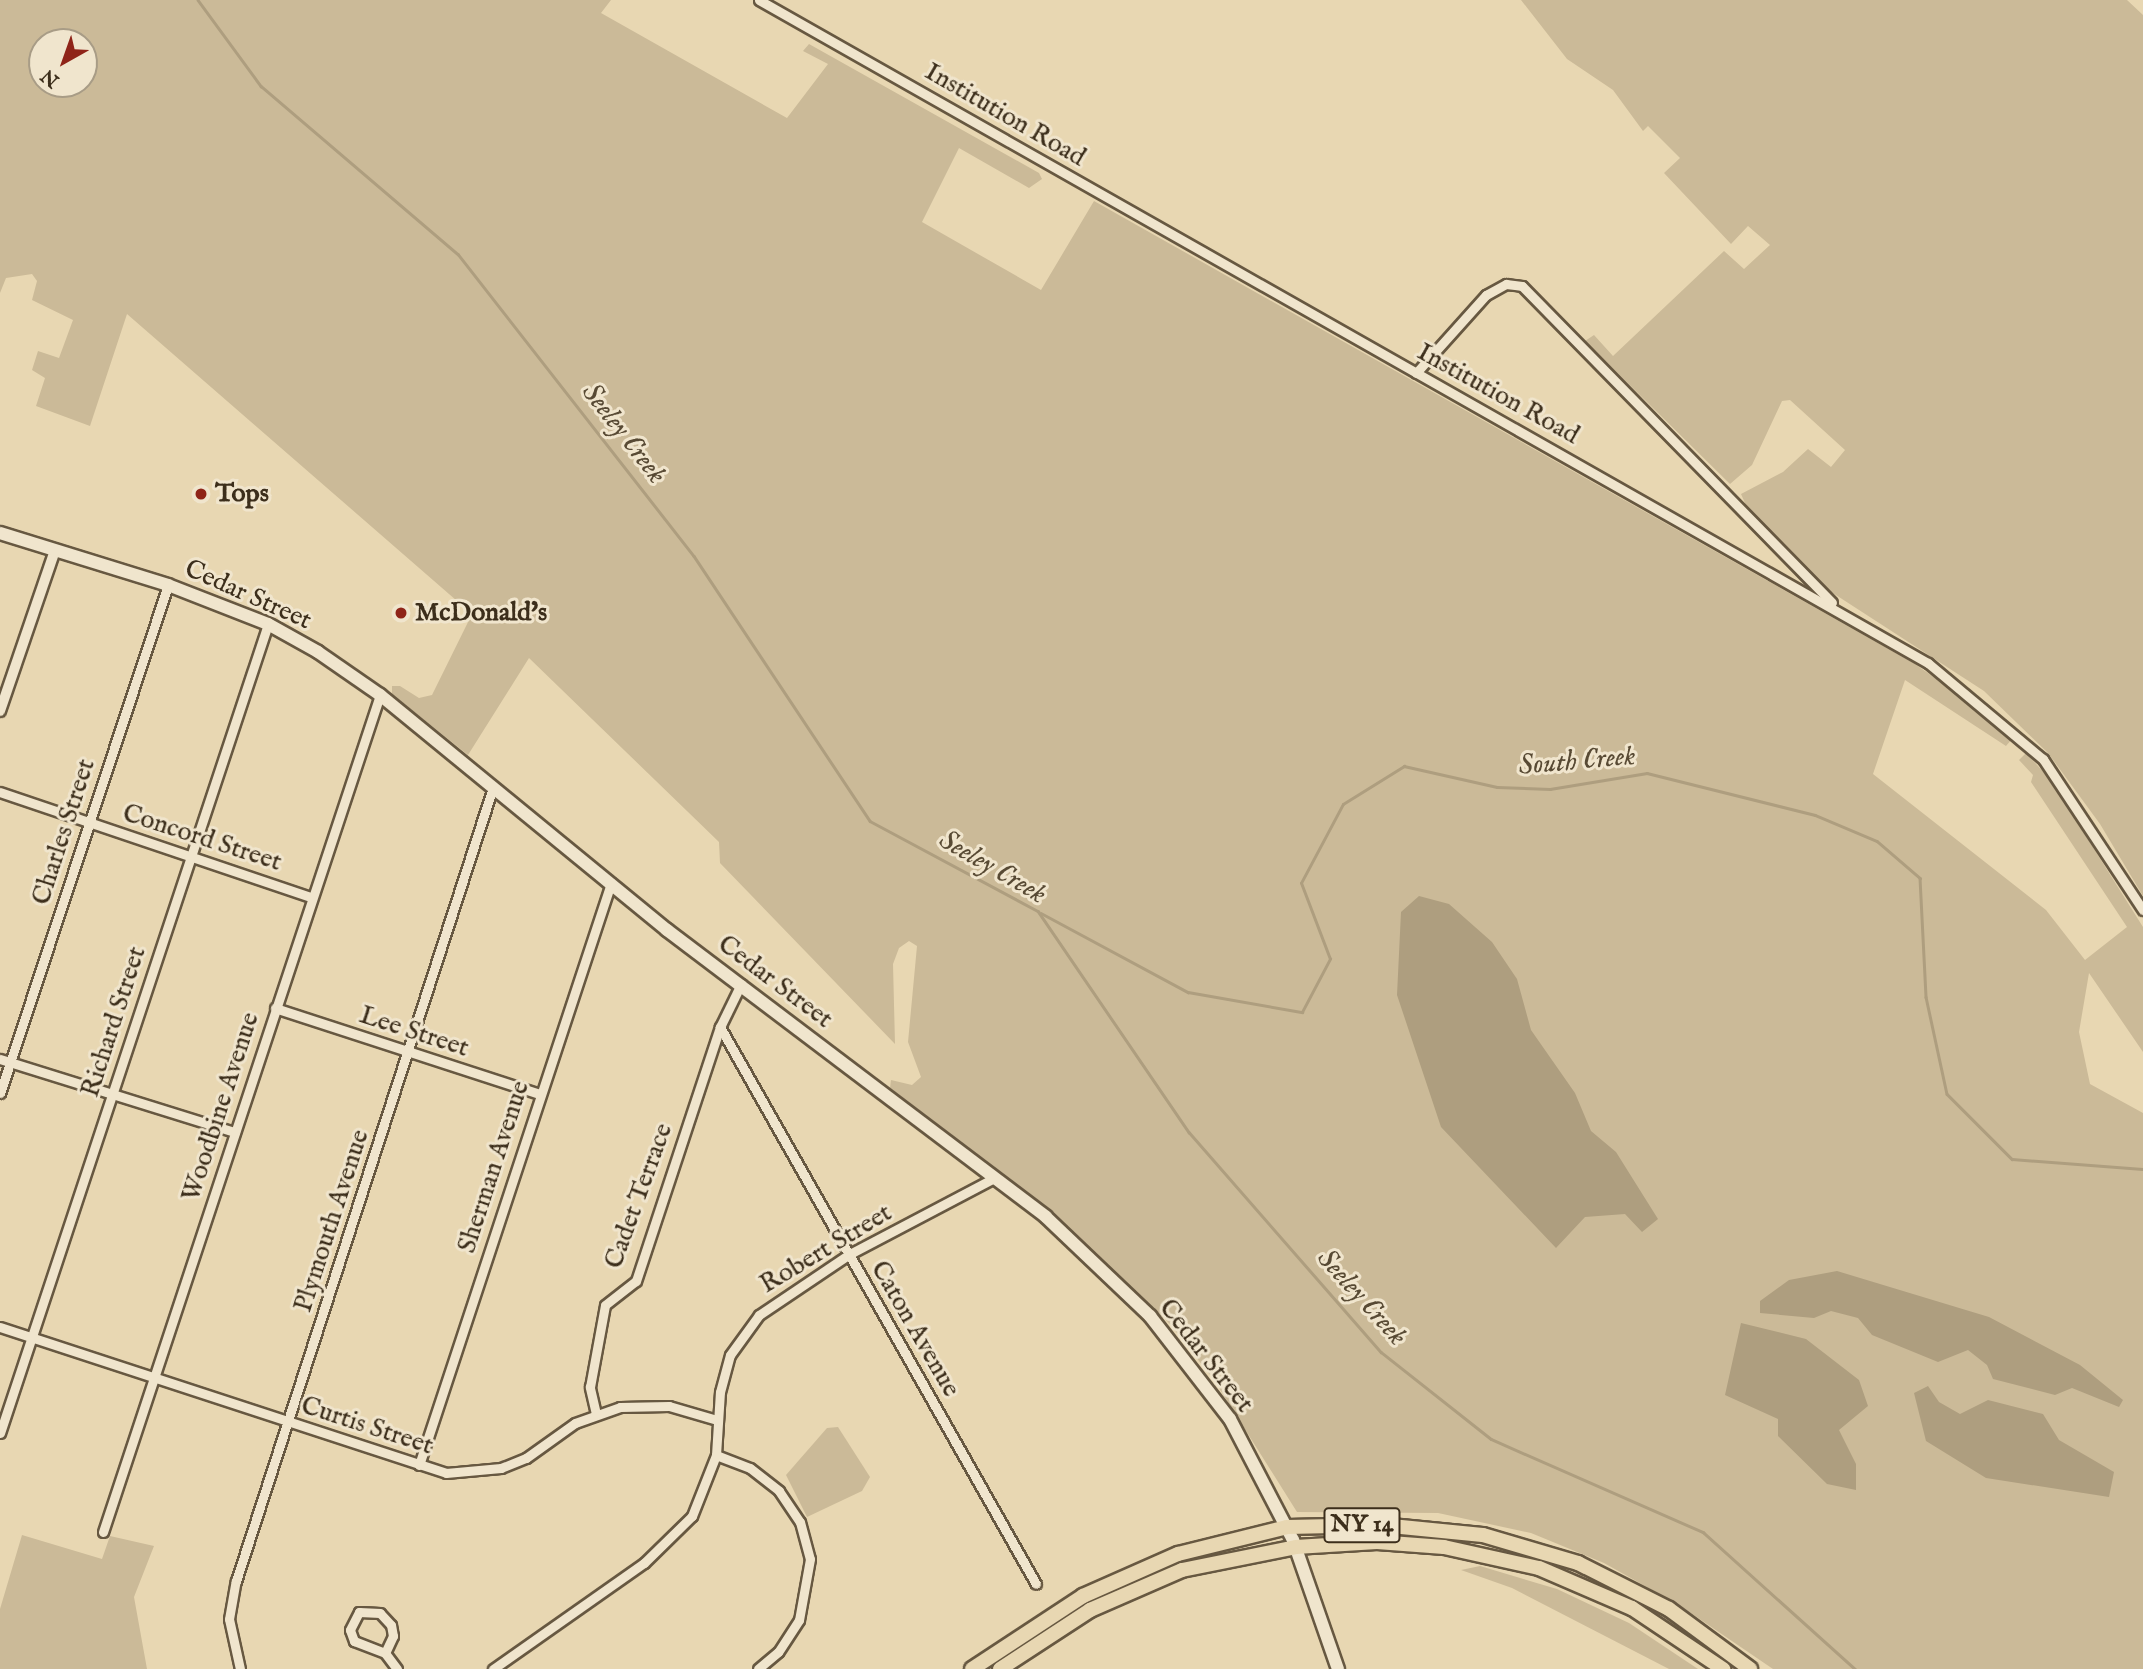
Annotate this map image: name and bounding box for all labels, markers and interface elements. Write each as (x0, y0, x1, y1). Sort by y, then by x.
north arrow (28, 28, 98, 98)
street label: Institution Road (919, 56, 1091, 174)
text: N (37, 63, 65, 92)
street label: Institution Road (1412, 337, 1584, 451)
water label: Seeley Creek (573, 377, 673, 491)
place label: Tops (215, 478, 269, 510)
marker: Tops (193, 486, 209, 502)
street label: Cedar Street (180, 553, 316, 637)
place label: McDonald's (415, 597, 547, 629)
marker: McDonald's (393, 605, 409, 621)
water label: South Creek (1517, 740, 1637, 784)
street label: Charles Street (26, 755, 102, 909)
street label: Concord Street (119, 798, 285, 878)
water label: Seeley Creek (932, 824, 1052, 912)
street label: Cedar Street (712, 929, 838, 1035)
street label: Richard Street (75, 943, 153, 1101)
street label: Lee Street (356, 1000, 472, 1064)
street label: Woodbine Avenue (176, 1009, 266, 1205)
street label: Sherman Avenue (452, 1077, 536, 1257)
street label: Cadet Terrace (598, 1119, 680, 1273)
street label: Plymouth Avenue (288, 1126, 376, 1316)
street label: Robert Street (754, 1197, 898, 1301)
water label: Seeley Creek (1309, 1243, 1413, 1353)
street label: Caton Avenue (864, 1256, 966, 1402)
street label: Cedar Street (1152, 1293, 1260, 1419)
street label: Curtis Street (297, 1390, 437, 1462)
road number: NY 14 (1322, 1504, 1402, 1546)

